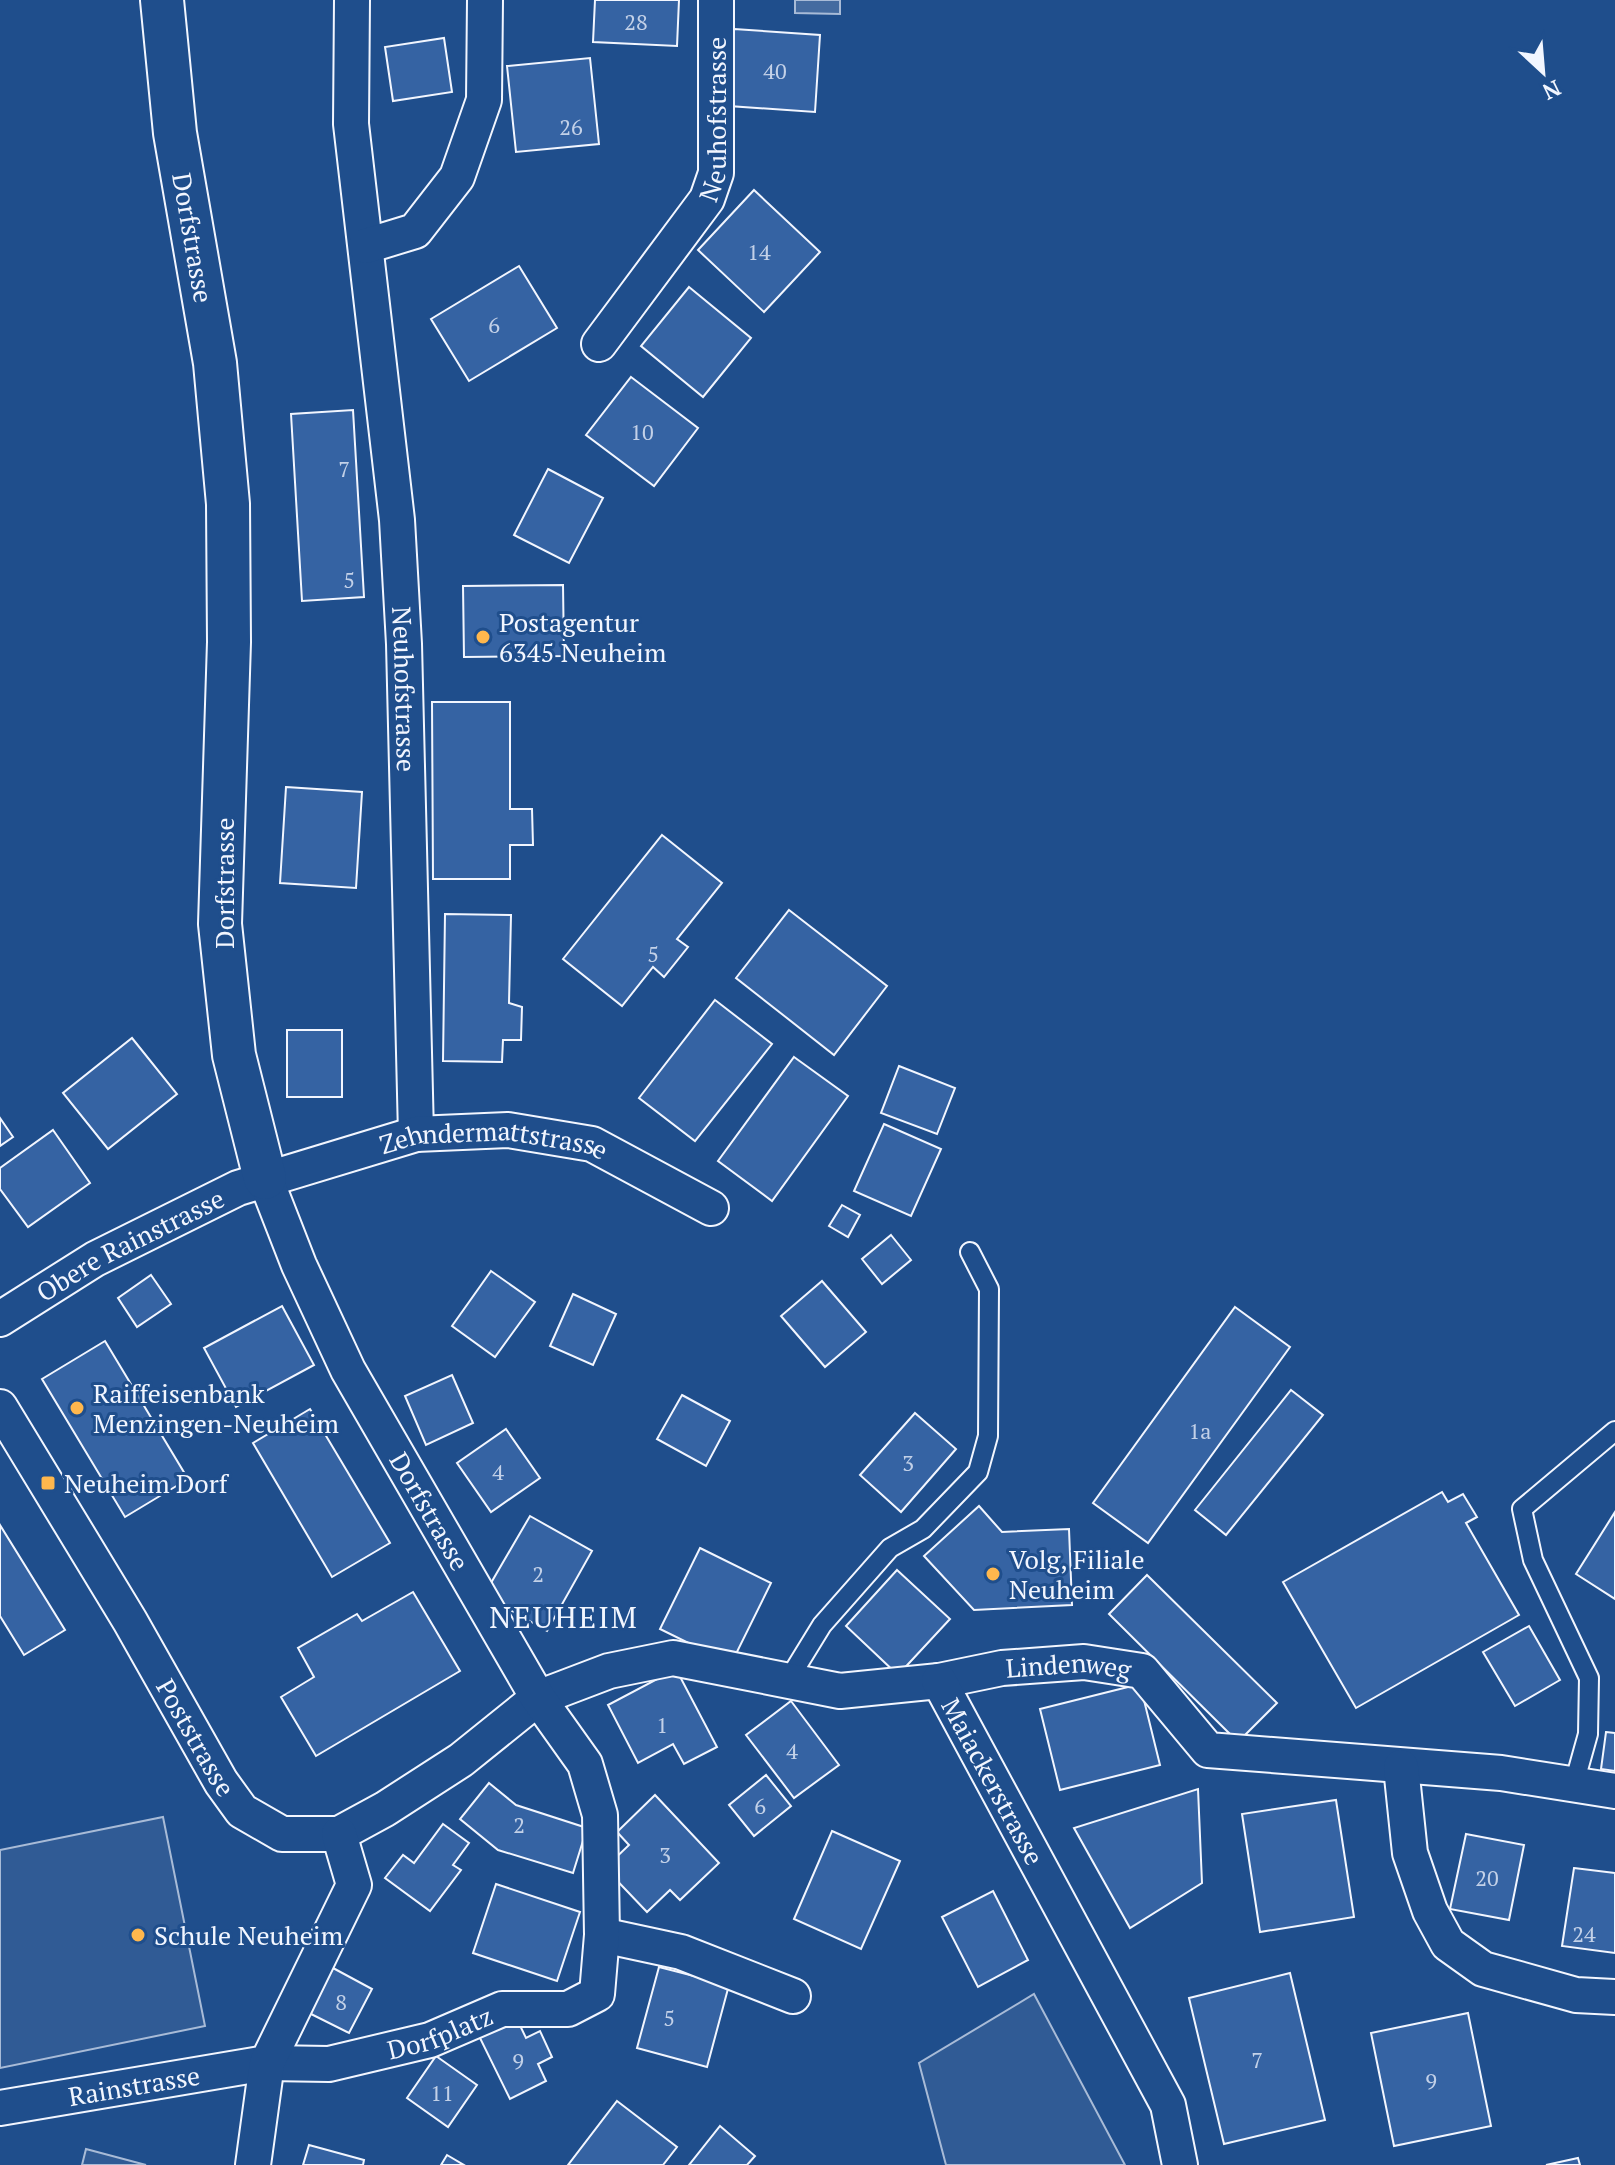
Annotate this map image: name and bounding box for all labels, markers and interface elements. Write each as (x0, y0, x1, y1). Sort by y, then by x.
house number: 28 (624, 7, 648, 36)
north arrow (1503, 32, 1583, 112)
street label: Neuhofstrasse (690, 37, 733, 206)
house number: 40 (763, 56, 787, 85)
text: N (1538, 74, 1566, 107)
house number: 26 (559, 112, 583, 141)
street label: Dorfstrasse (165, 170, 221, 305)
house number: 14 (747, 237, 771, 266)
house number: 6 (488, 310, 500, 339)
house number: 10 (630, 417, 654, 446)
house number: 7 (338, 454, 350, 483)
house number: 5 (343, 565, 355, 594)
place label: Postagentur 6345 Neuheim (499, 605, 666, 669)
street label: Neuhofstrasse (385, 606, 424, 772)
marker: Postagentur 6345 Neuheim (474, 628, 492, 646)
street label: Dorfstrasse (207, 817, 241, 949)
house number: 5 (647, 939, 659, 968)
street label: Zehndermattstrasse (375, 1113, 614, 1167)
street label: Obere Rainstrasse (30, 1181, 230, 1309)
place label: Raiffeisenbank Menzingen-Neuheim (93, 1376, 339, 1440)
marker: Raiffeisenbank Menzingen-Neuheim (68, 1399, 86, 1417)
house number: 1a (1189, 1416, 1211, 1445)
street label: Dorfstrasse (382, 1446, 478, 1576)
house number: 3 (902, 1448, 914, 1477)
house number: 4 (492, 1457, 504, 1486)
place label: Neuheim Dorf (64, 1466, 230, 1500)
marker: Neuheim Dorf (39, 1474, 57, 1492)
place label: Volg, Filiale Neuheim (1009, 1542, 1145, 1606)
house number: 2 (532, 1559, 544, 1588)
marker: Volg, Filiale Neuheim (984, 1565, 1002, 1583)
district label: NEUHEIM (489, 1597, 639, 1637)
street label: Lindenweg (1005, 1645, 1134, 1686)
street label: Poststrasse (149, 1672, 243, 1803)
street label: Maiackerstrasse (934, 1692, 1052, 1871)
house number: 1 (656, 1710, 668, 1739)
house number: 4 (786, 1736, 798, 1765)
house number: 6 (754, 1791, 766, 1820)
house number: 2 (513, 1810, 525, 1839)
house number: 3 (659, 1840, 671, 1869)
house number: 20 (1475, 1863, 1499, 1892)
place label: Schule Neuheim (154, 1918, 343, 1952)
house number: 24 (1572, 1919, 1596, 1948)
marker: Schule Neuheim (129, 1926, 147, 1944)
house number: 8 (335, 1987, 347, 2016)
street label: Dorfplatz (384, 1998, 498, 2067)
house number: 5 (663, 2003, 675, 2032)
house number: 7 (1251, 2045, 1263, 2074)
house number: 9 (512, 2046, 524, 2075)
street label: Rainstrasse (66, 2058, 202, 2113)
house number: 9 (1425, 2066, 1437, 2095)
house number: 11 (430, 2078, 454, 2107)

